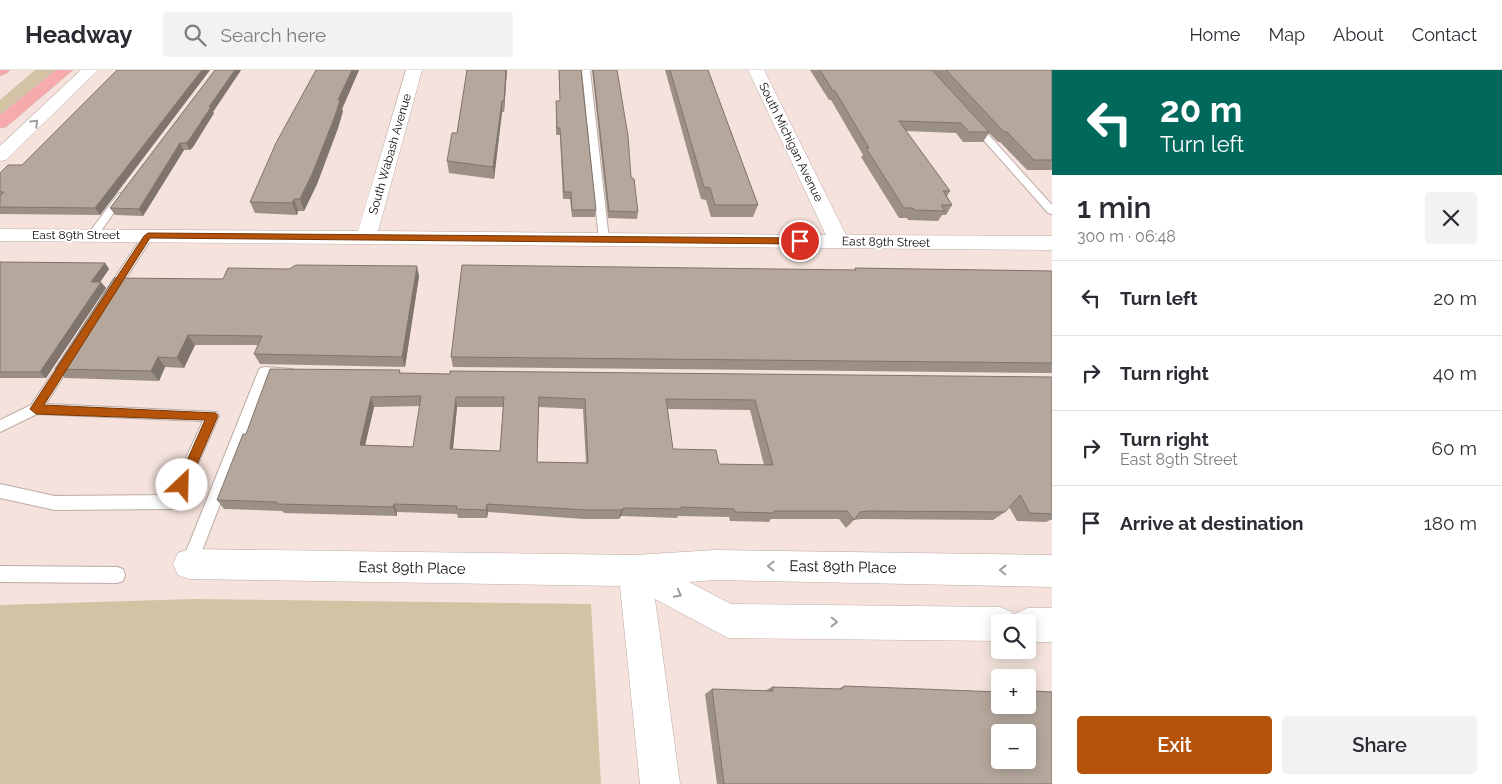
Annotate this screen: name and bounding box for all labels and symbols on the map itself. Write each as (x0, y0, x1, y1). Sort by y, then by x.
street label: South Michigan Avenue (756, 80, 826, 204)
street label: South Wabash Avenue (366, 92, 414, 216)
one-way arrow (29, 119, 38, 128)
pin (779, 220, 821, 262)
street label: East 89th Street (32, 228, 120, 242)
street label: East 89th Street (842, 234, 930, 250)
position arrow (155, 458, 207, 510)
street label: East 89th Place (789, 557, 897, 577)
street label: East 89th Place (358, 558, 466, 578)
one-way arrow (767, 561, 774, 571)
one-way arrow (999, 565, 1007, 575)
one-way arrow (673, 588, 682, 598)
one-way arrow (830, 617, 838, 627)

